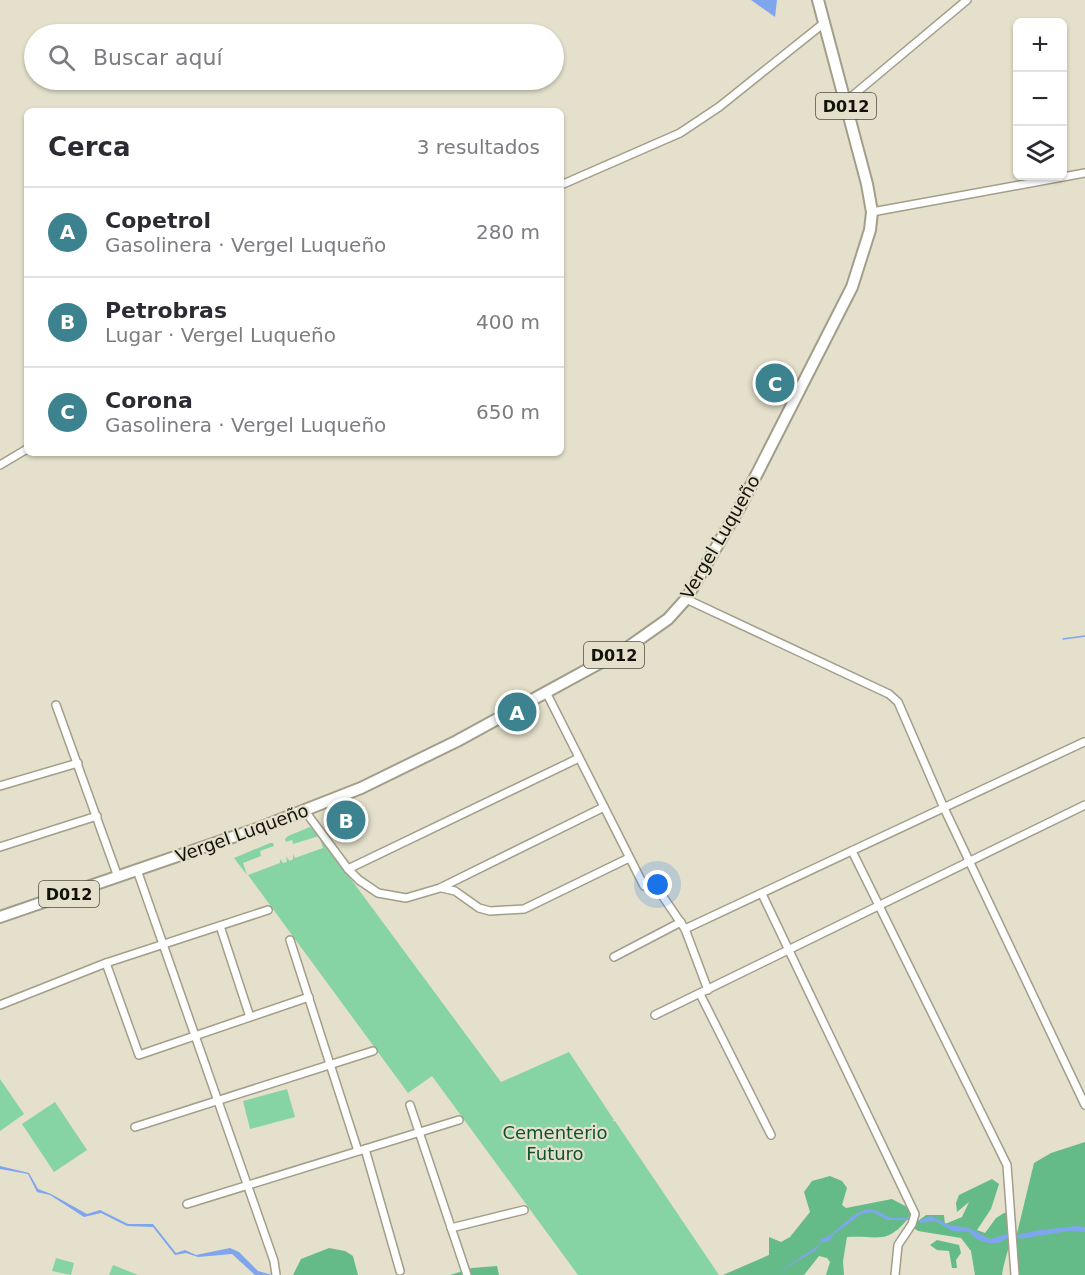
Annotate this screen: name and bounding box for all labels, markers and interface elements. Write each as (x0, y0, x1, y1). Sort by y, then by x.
map controls (1013, 18, 1067, 180)
button: + (1013, 18, 1067, 72)
search box (24, 24, 564, 90)
icon: search (45, 41, 78, 74)
text: Buscar aquí (93, 45, 223, 70)
button: − (1013, 72, 1067, 126)
road number: D012 (816, 93, 876, 119)
button: layers (1013, 126, 1067, 180)
text: Cerca (48, 132, 131, 162)
text: 3 resultados (417, 135, 540, 159)
text: Copetrol (105, 208, 211, 233)
text: A (60, 220, 75, 244)
text: 280 m (476, 220, 540, 244)
text: Gasolinera · Vergel Luqueño (105, 233, 386, 257)
text: Petrobras (105, 298, 227, 323)
text: B (60, 310, 75, 334)
text: 400 m (476, 310, 540, 334)
text: Lugar · Vergel Luqueño (105, 323, 336, 347)
pin: C (756, 360, 794, 406)
text: Corona (105, 388, 193, 413)
text: C (60, 400, 75, 424)
text: 650 m (476, 400, 540, 424)
text: Gasolinera · Vergel Luqueño (105, 413, 386, 437)
street label: Vergel Luqueño (676, 471, 764, 603)
road number: D012 (584, 642, 644, 668)
pin: A (498, 690, 536, 734)
pin: B (326, 798, 366, 842)
street label: Vergel Luqueño (173, 799, 311, 867)
your location (643, 870, 672, 899)
road number: D012 (39, 881, 99, 907)
park label: Cementerio Futuro (502, 1122, 608, 1164)

